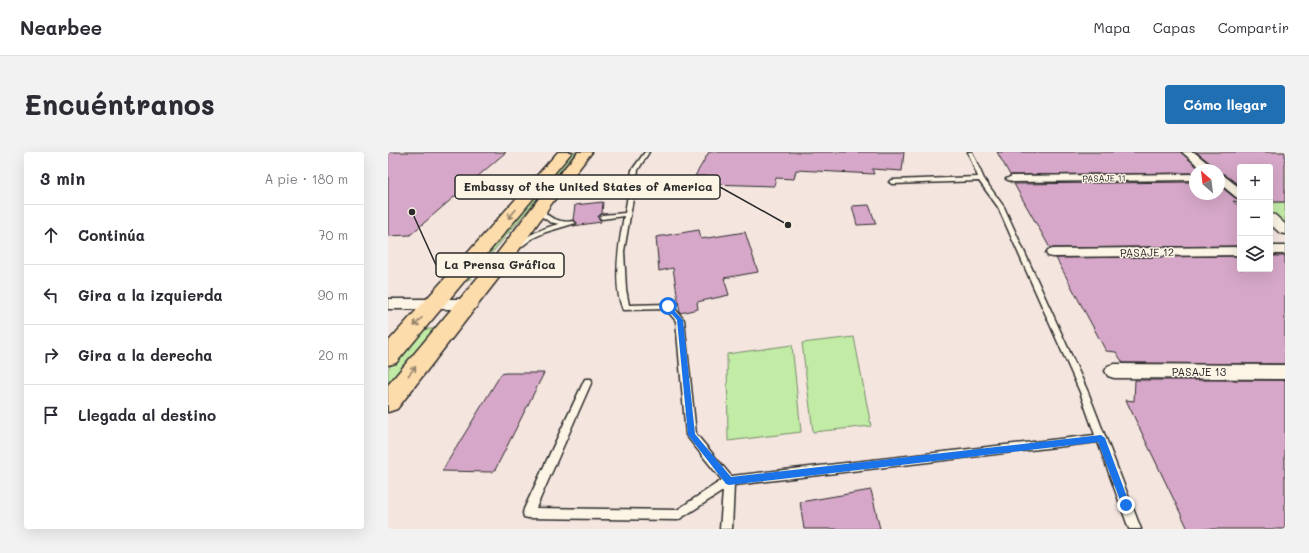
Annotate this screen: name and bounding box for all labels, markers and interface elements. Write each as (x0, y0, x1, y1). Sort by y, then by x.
text: Nearbee (20, 15, 102, 40)
text: Mapa (1094, 18, 1131, 37)
text: Capas (1153, 18, 1196, 37)
text: Compartir (1218, 18, 1289, 37)
button: Cómo llegar (1165, 85, 1285, 124)
text: Encuéntranos (24, 86, 215, 122)
north arrow (1189, 164, 1225, 200)
map controls (1237, 164, 1273, 272)
button: + (1237, 164, 1273, 200)
text: 3 min (40, 167, 85, 189)
text: A pie · 180 m (265, 170, 348, 187)
street label: PASAJE 11 (1082, 172, 1126, 184)
callout: Embassy of the United States of America (455, 175, 720, 199)
text: Embassy of the United States of America (463, 178, 713, 194)
button: − (1237, 200, 1273, 236)
one-way arrow (508, 208, 517, 219)
icon: ahead (40, 224, 62, 246)
text: Continúa (78, 225, 145, 245)
text: 70 m (318, 226, 348, 243)
button: layers (1237, 236, 1273, 272)
street label: PASAJE 12 (1120, 244, 1174, 260)
callout: La Prensa Gráfica (436, 253, 564, 277)
text: La Prensa Gráfica (444, 256, 556, 272)
icon: left (40, 284, 62, 306)
text: Gira a la izquierda (78, 285, 223, 305)
text: 90 m (318, 286, 348, 303)
route start (659, 297, 677, 315)
one-way arrow (414, 317, 423, 328)
icon: right (40, 344, 62, 366)
text: Gira a la derecha (78, 345, 212, 365)
text: 20 m (318, 346, 348, 363)
street label: PASAJE 13 (1172, 364, 1227, 379)
one-way arrow (408, 366, 417, 377)
icon: arrive (40, 404, 62, 426)
text: Llegada al destino (78, 405, 216, 425)
route end (1117, 496, 1135, 514)

